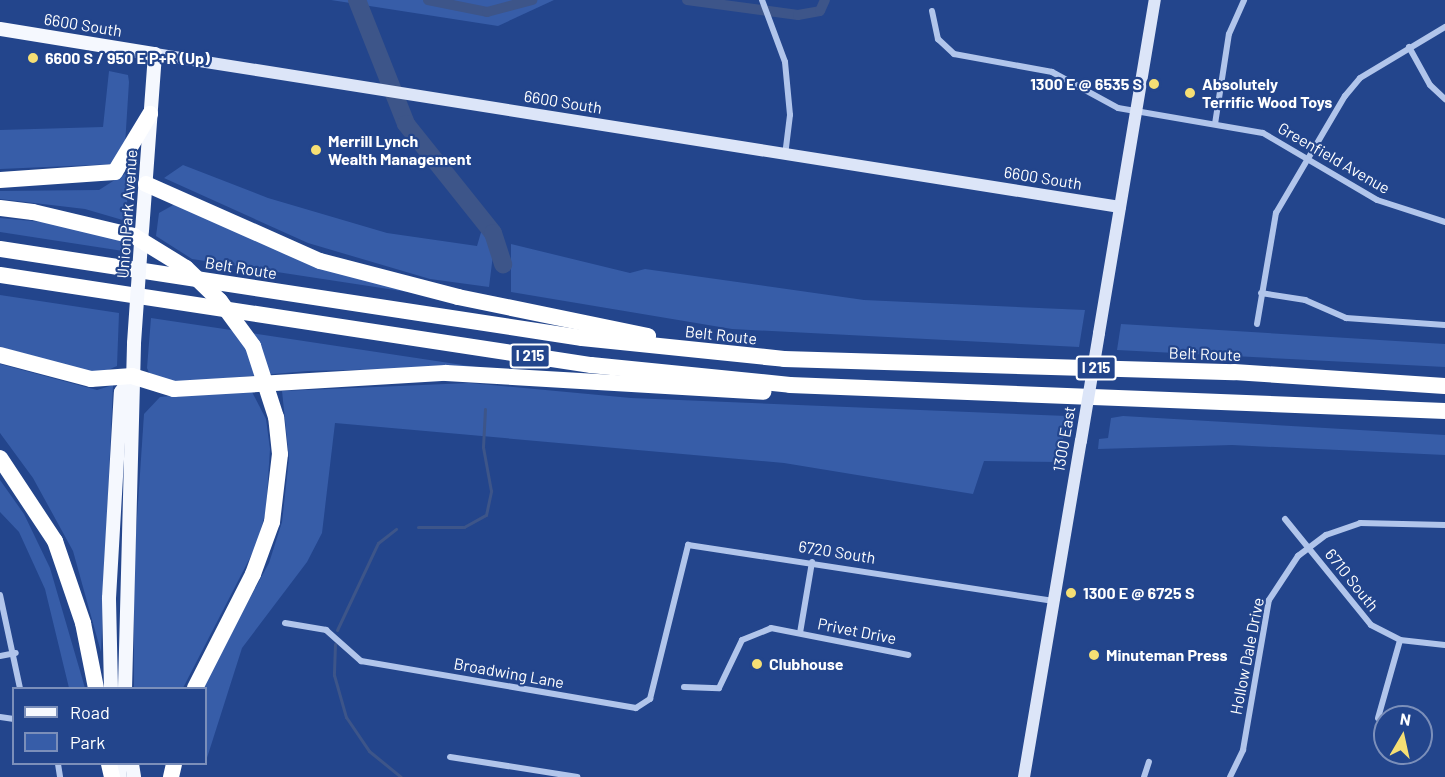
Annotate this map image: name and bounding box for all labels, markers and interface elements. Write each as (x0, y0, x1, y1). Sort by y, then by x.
street label: 6600 South (43, 9, 123, 41)
place label: 6600 S / 950 E P+R (Up) (45, 48, 210, 68)
marker: 6600 S / 950 E P+R (Up) (26, 51, 40, 65)
place label: 1300 E @ 6535 S (1030, 74, 1142, 94)
place label: Absolutely Terrific Wood Toys (1202, 74, 1332, 112)
marker: 1300 E @ 6535 S (1147, 77, 1161, 91)
street label: 6600 South (523, 86, 603, 118)
marker: Absolutely Terrific Wood Toys (1183, 86, 1197, 100)
street label: Greenfield Avenue (1275, 118, 1393, 198)
place label: Merrill Lynch Wealth Management (328, 131, 472, 169)
marker: Merrill Lynch Wealth Management (309, 143, 323, 157)
street label: Union Park Avenue (113, 149, 141, 279)
street label: 6600 South (1003, 162, 1083, 194)
street label: Belt Route (204, 253, 278, 283)
street label: Belt Route (684, 322, 758, 348)
street label: Belt Route (1168, 343, 1242, 365)
road number: I 215 (509, 344, 551, 368)
road number: I 215 (1075, 356, 1117, 380)
street label: 1300 East (1049, 405, 1079, 473)
street label: 6720 South (797, 536, 877, 568)
street label: 6710 South (1321, 545, 1383, 615)
place label: 1300 E @ 6725 S (1083, 583, 1194, 603)
marker: 1300 E @ 6725 S (1064, 586, 1078, 600)
street label: Hollow Dale Drive (1226, 596, 1268, 716)
street label: Privet Drive (816, 614, 898, 648)
place label: Minuteman Press (1106, 645, 1228, 665)
marker: Minuteman Press (1087, 648, 1101, 662)
street label: Broadwing Lane (452, 654, 566, 692)
place label: Clubhouse (769, 654, 843, 674)
marker: Clubhouse (750, 657, 764, 671)
legend (12, 687, 207, 765)
text: Road (70, 701, 110, 723)
north arrow (1373, 705, 1433, 765)
text: N (1399, 708, 1412, 729)
text: Park (70, 731, 105, 753)

